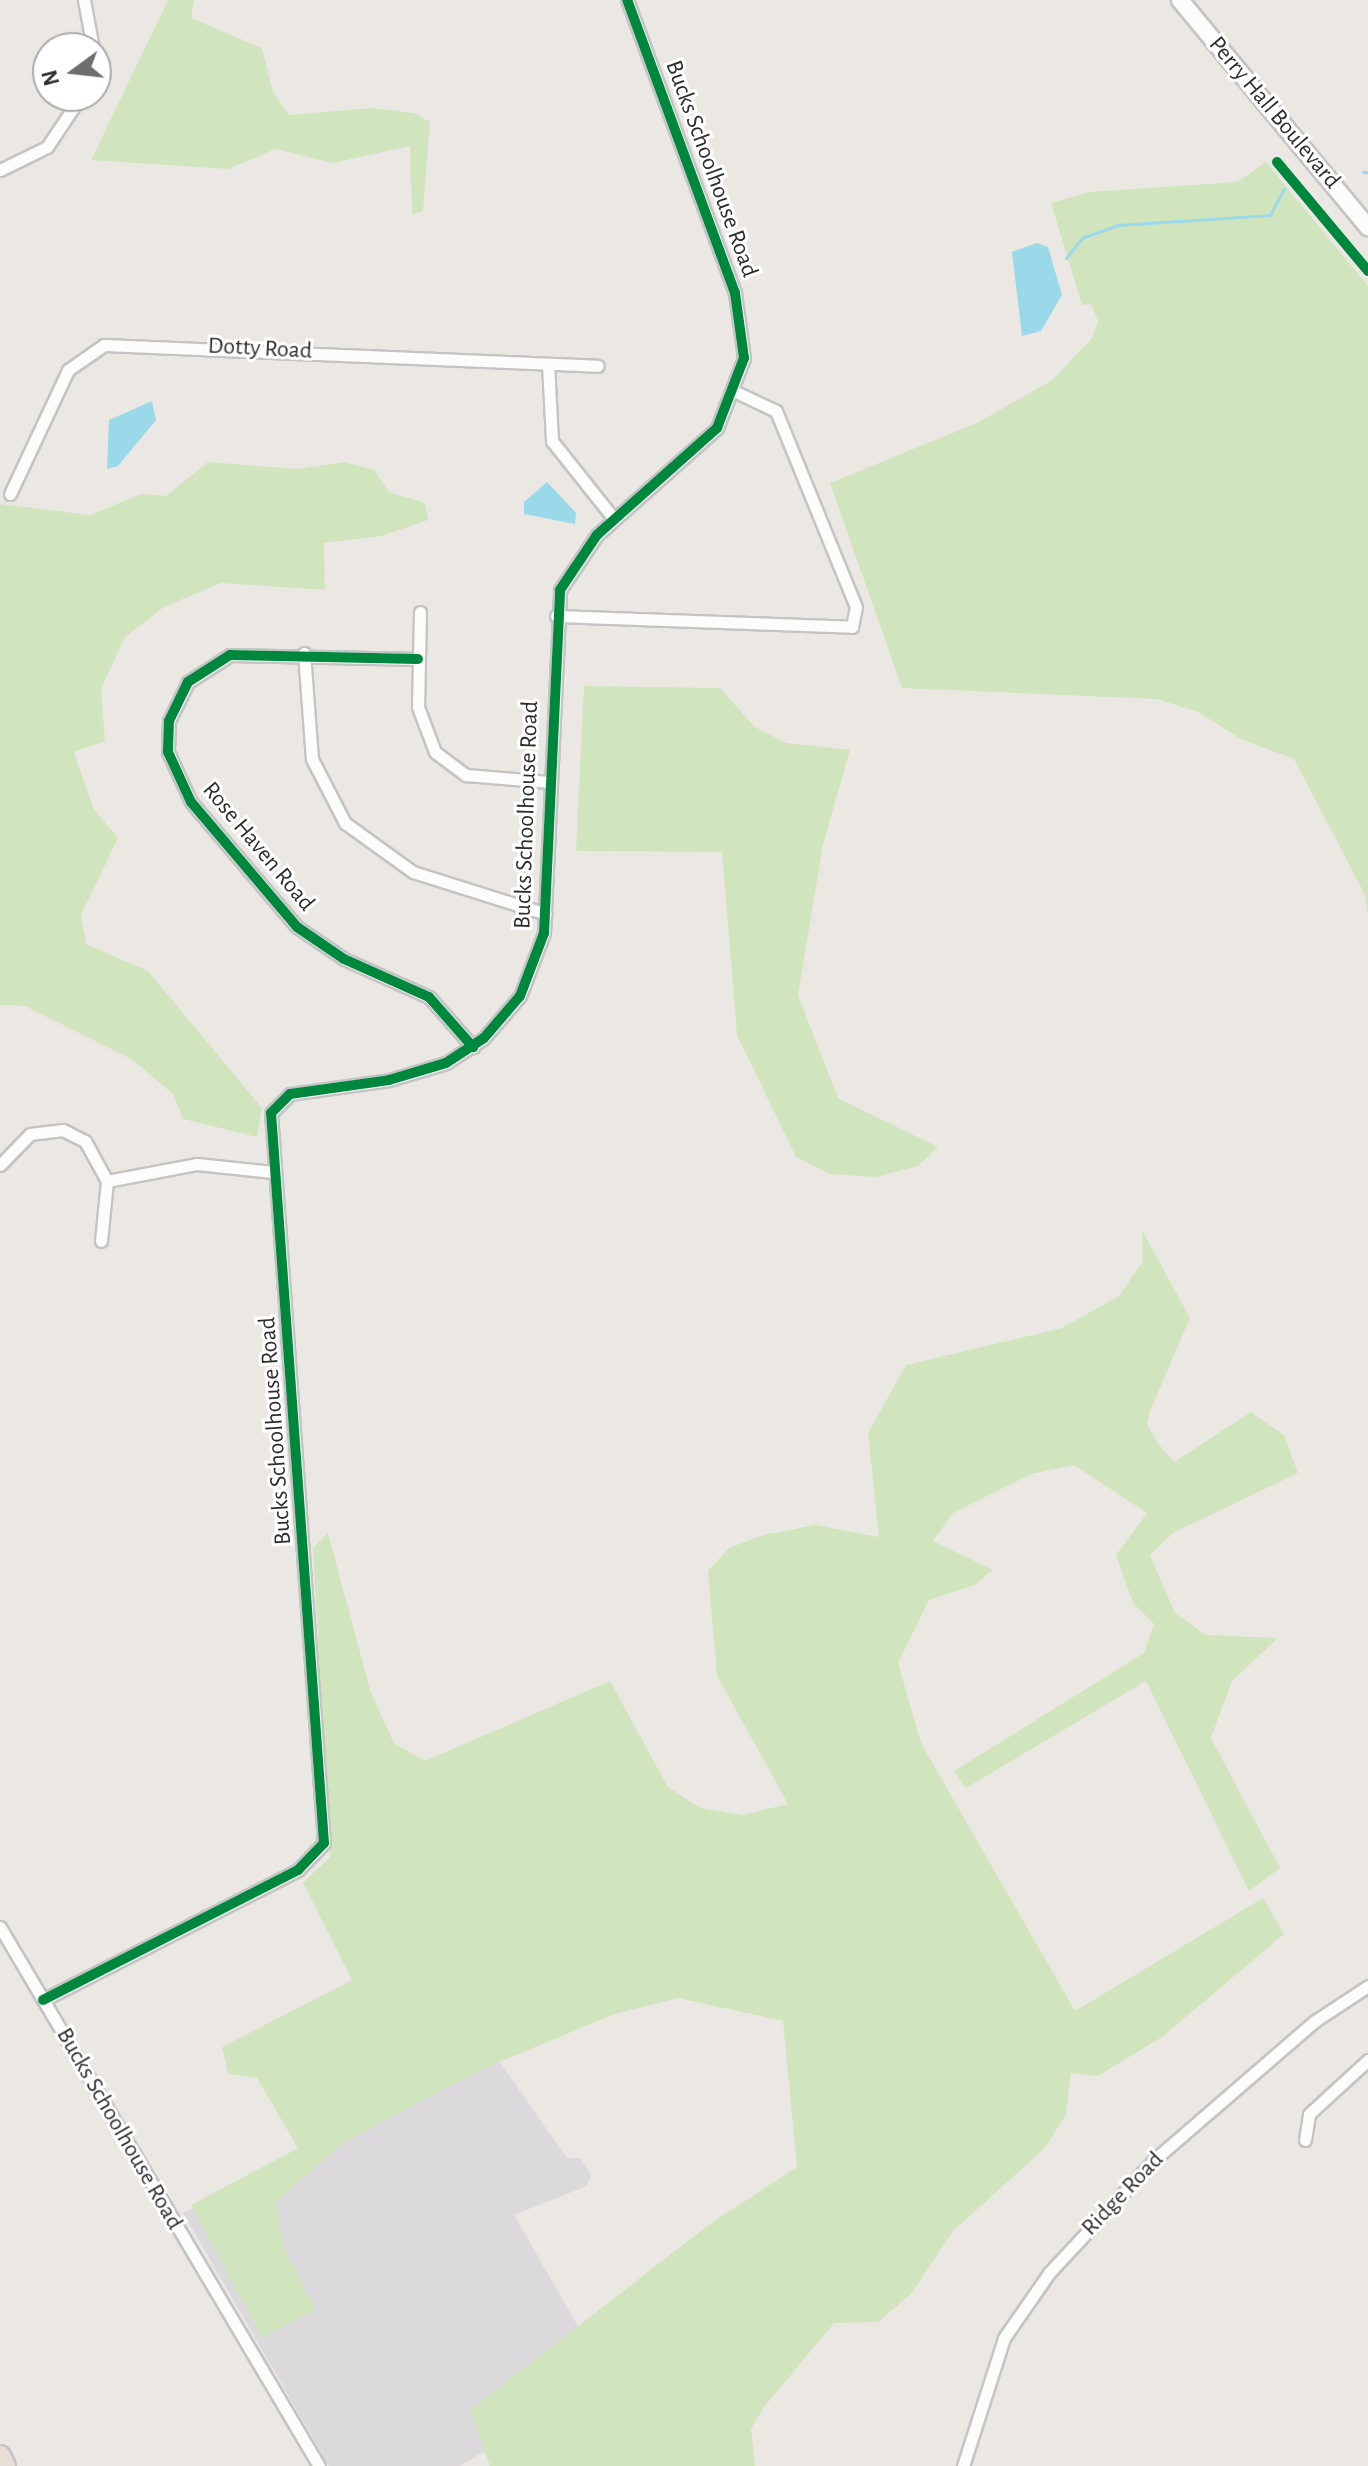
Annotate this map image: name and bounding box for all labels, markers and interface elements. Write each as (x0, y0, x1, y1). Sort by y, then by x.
street label: Perry Hall Boulevard (1202, 31, 1346, 195)
north arrow (32, 32, 112, 112)
street label: Bucks Schoolhouse Road (658, 57, 764, 281)
text: N (38, 67, 63, 88)
street label: Dotty Road (207, 332, 313, 366)
street label: Bucks Schoolhouse Road (509, 700, 545, 930)
street label: Rose Haven Road (196, 777, 320, 917)
street label: Bucks Schoolhouse Road (254, 1316, 298, 1546)
street label: Bucks Schoolhouse Road (49, 2023, 189, 2235)
street label: Ridge Road (1076, 2146, 1170, 2242)

